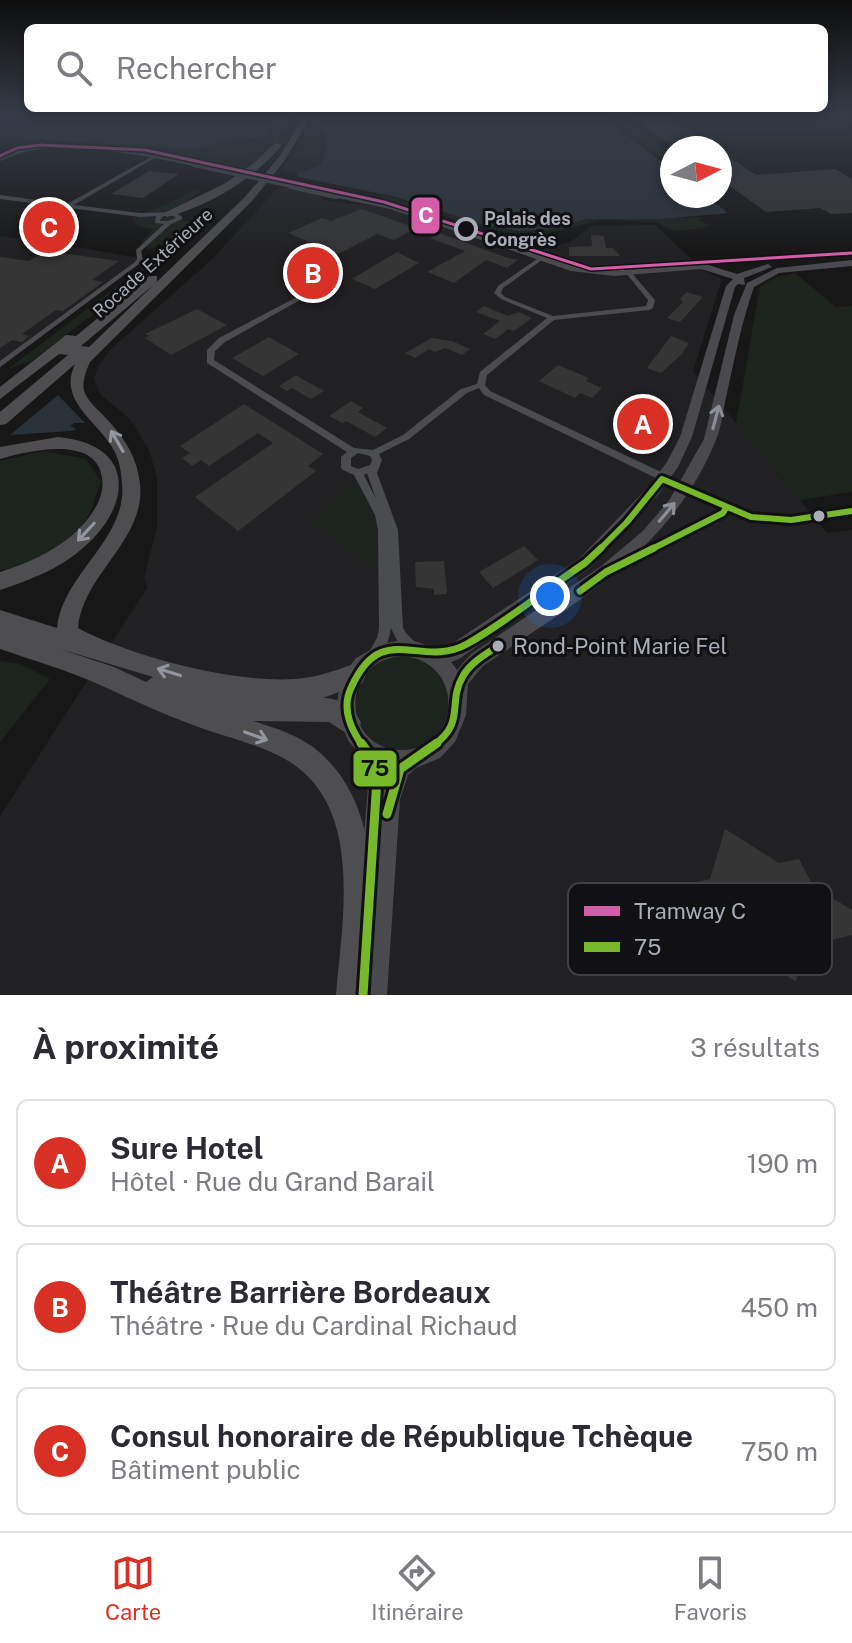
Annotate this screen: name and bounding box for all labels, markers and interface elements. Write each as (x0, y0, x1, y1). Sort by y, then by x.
search box (24, 24, 828, 112)
icon: search (52, 46, 96, 90)
text: Rechercher (116, 50, 277, 86)
north arrow (660, 136, 732, 208)
line badge: C (410, 196, 441, 235)
pin: C (23, 197, 75, 257)
text: C (418, 202, 434, 228)
street label: Rocade Extérieure (88, 203, 217, 322)
place label: Palais des Congrès (484, 208, 571, 250)
marker: Palais des Congrès (455, 218, 477, 240)
pin: B (287, 243, 339, 303)
pin: A (617, 394, 669, 454)
one-way arrow (709, 404, 724, 430)
one-way arrow (109, 429, 124, 453)
one-way arrow (658, 502, 676, 522)
unlabelled marker (811, 508, 827, 524)
one-way arrow (77, 522, 96, 541)
your location (530, 576, 570, 616)
place label: Rond-Point Marie Fel (513, 633, 727, 659)
marker: Rond-Point Marie Fel (490, 638, 506, 654)
one-way arrow (157, 664, 183, 679)
one-way arrow (244, 730, 268, 744)
line badge: 75 (352, 749, 398, 788)
text: 75 (361, 755, 389, 781)
legend (568, 883, 832, 975)
text: Tramway C (634, 898, 746, 924)
text: 75 (634, 934, 661, 960)
text: À proximité (32, 1027, 219, 1067)
text: 3 résultats (690, 1032, 820, 1063)
text: Sure Hotel (110, 1130, 264, 1166)
text: A (51, 1148, 69, 1179)
text: 190 m (747, 1148, 818, 1179)
text: Hôtel · Rue du Grand Barail (110, 1166, 435, 1197)
text: Théâtre Barrière Bordeaux (110, 1274, 491, 1310)
text: B (51, 1292, 69, 1323)
text: 450 m (741, 1292, 818, 1323)
text: Théâtre · Rue du Cardinal Richaud (110, 1310, 517, 1341)
text: Consul honoraire de République Tchèque (110, 1418, 693, 1454)
text: C (51, 1436, 69, 1467)
text: 750 m (741, 1436, 818, 1467)
text: Bâtiment public (110, 1454, 301, 1485)
tab: Carte (105, 1551, 161, 1625)
tab: Itinéraire (371, 1551, 464, 1625)
tab: Favoris (674, 1551, 747, 1625)

